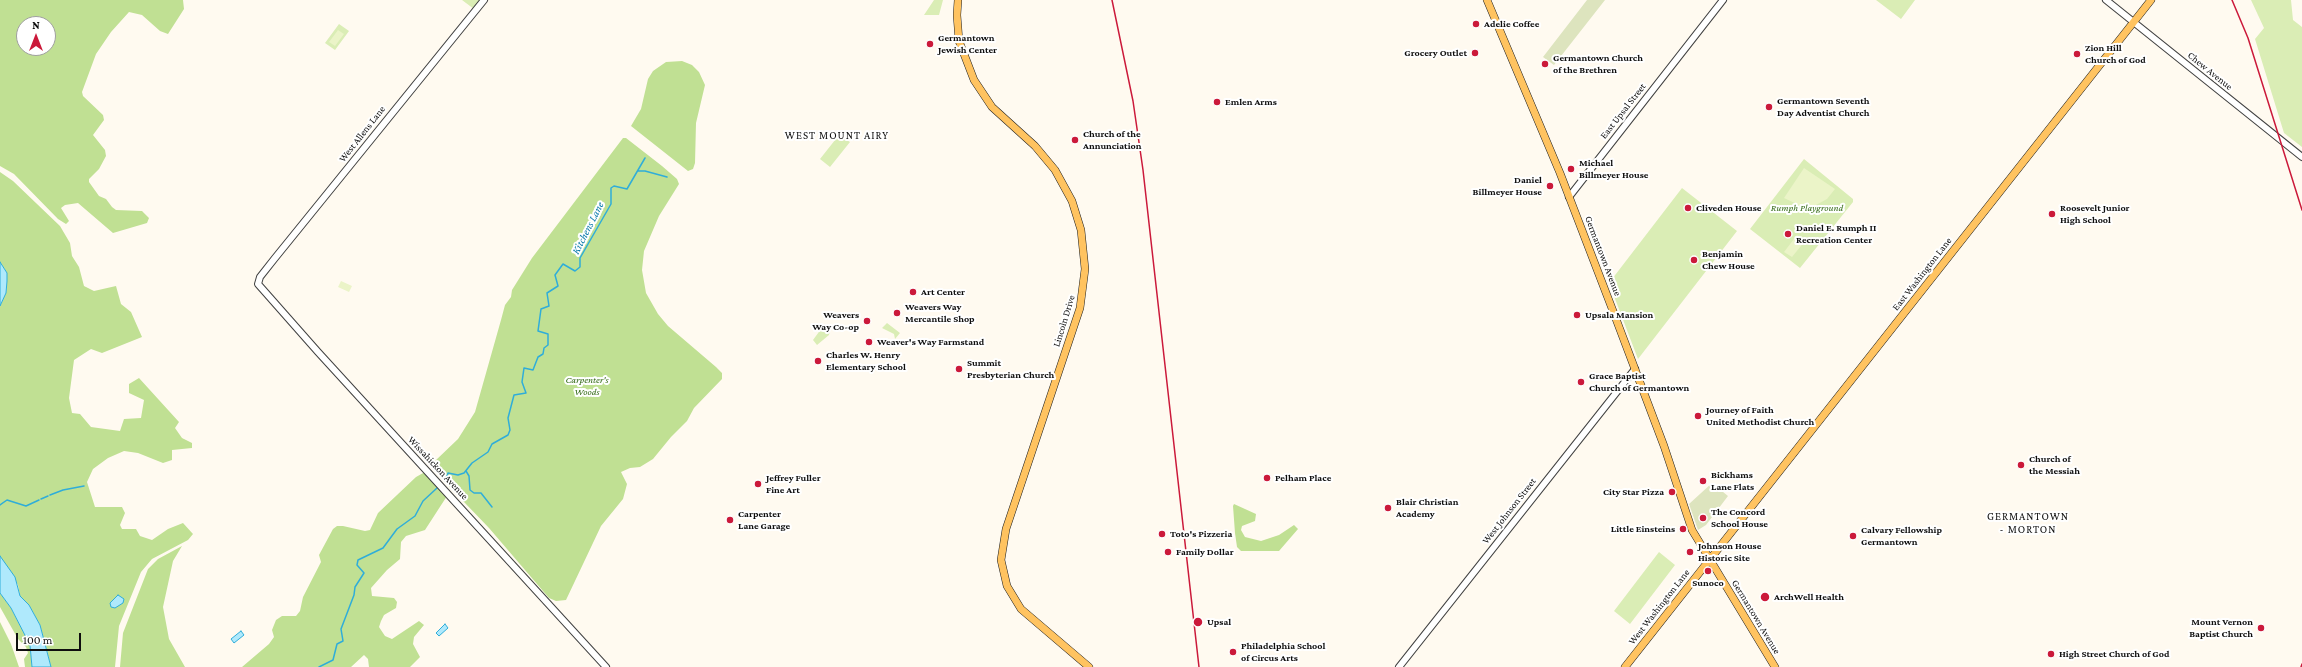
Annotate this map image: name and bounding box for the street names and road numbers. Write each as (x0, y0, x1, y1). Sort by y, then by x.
street label: Chew Avenue (2185, 49, 2235, 93)
street label: East Upsal Street (1598, 81, 1648, 141)
street label: West Allens Lane (336, 103, 388, 165)
street label: Germantown Avenue (1582, 214, 1624, 298)
street label: East Washington Lane (1890, 235, 1954, 313)
street label: Lincoln Drive (1050, 294, 1078, 348)
street label: Wissahickon Avenue (405, 434, 471, 502)
street label: West Johnson Street (1479, 476, 1539, 546)
street label: West Washington Lane (1626, 567, 1692, 647)
street label: Germantown Avenue (1729, 578, 1783, 656)

